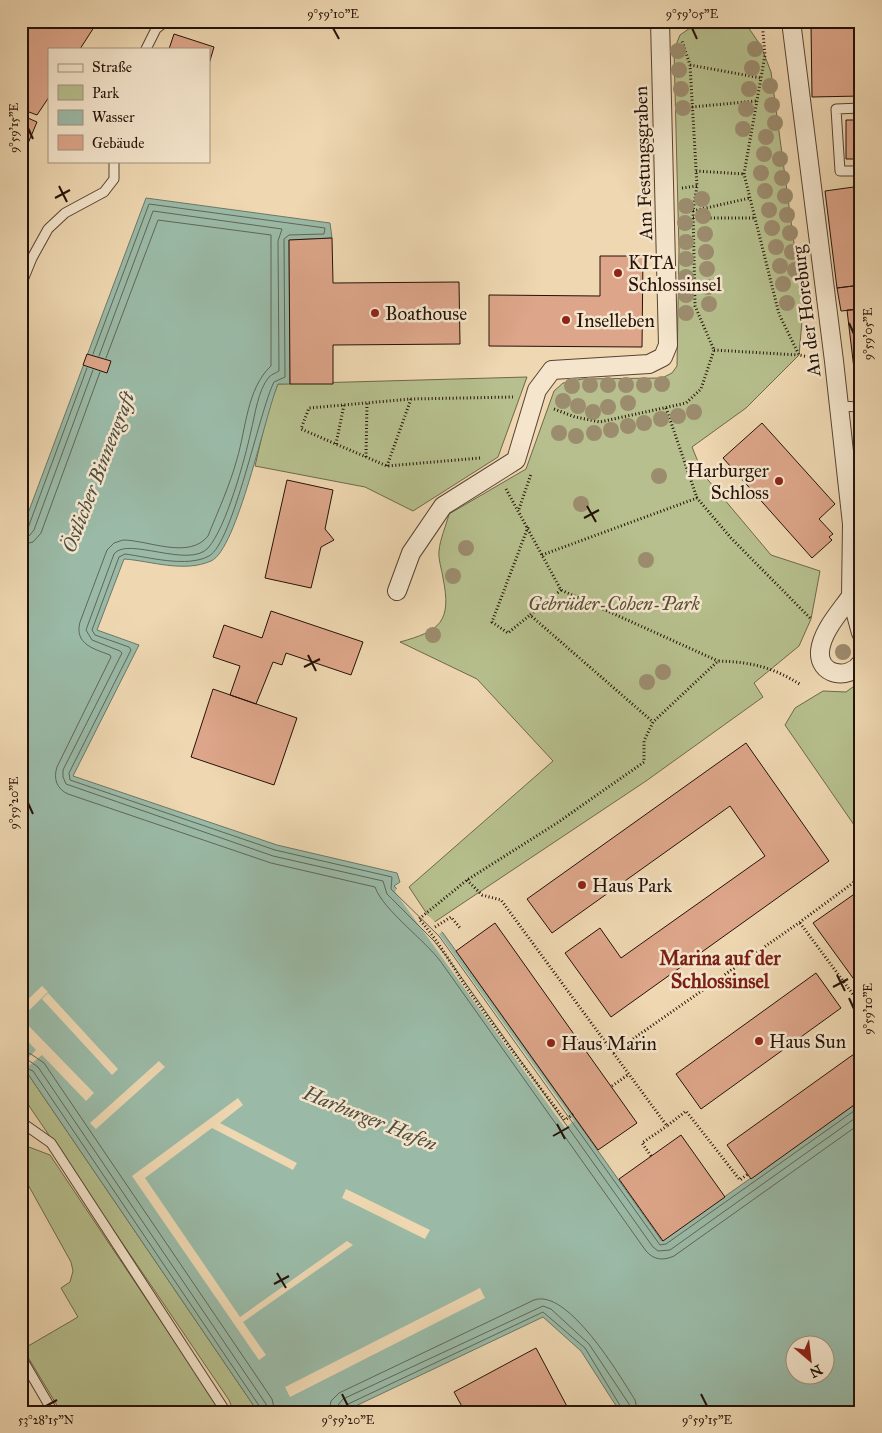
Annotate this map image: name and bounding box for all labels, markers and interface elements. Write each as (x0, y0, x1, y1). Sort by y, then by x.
text: 9°59'10"E (307, 7, 359, 21)
text: 9°59'05"E (666, 7, 719, 21)
legend (48, 48, 210, 162)
text: Straße (92, 58, 132, 76)
text: Park (92, 84, 119, 102)
street label: Am Festungsgraben (629, 86, 658, 241)
text: 9°59'15"E (7, 102, 21, 153)
text: Wasser (92, 108, 135, 126)
text: Gebäude (92, 134, 145, 152)
street label: An der Horeburg (787, 244, 827, 379)
place label: KITA Schlossinsel (628, 251, 722, 296)
marker: KITA Schlossinsel (612, 267, 624, 279)
place label: Boathouse (385, 302, 467, 325)
marker: Boathouse (369, 307, 381, 319)
text: 9°59'05"E (861, 307, 875, 360)
place label: Inselleben (576, 309, 655, 332)
marker: Inselleben (560, 314, 572, 326)
water label: Östlicher Binnengraft (55, 386, 140, 556)
place label: Harburger Schloss (687, 459, 770, 504)
marker: Harburger Schloss (773, 475, 785, 487)
park label: Gebrüder-Cohen-Park (528, 592, 701, 615)
text: 9°59'20"E (7, 776, 21, 829)
place label: Haus Park (592, 874, 672, 897)
marker: Haus Park (576, 879, 588, 891)
district label: Marina auf der Schlossinsel (659, 946, 781, 993)
text: 9°59'10"E (861, 983, 875, 1035)
place label: Haus Sun (769, 1030, 846, 1053)
place label: Haus Marin (561, 1032, 657, 1055)
marker: Haus Sun (753, 1035, 765, 1047)
marker: Haus Marin (545, 1037, 557, 1049)
water label: Harburger Hafen (299, 1080, 441, 1156)
north arrow (784, 1336, 834, 1386)
text: N (807, 1361, 825, 1381)
text: 53°28'15"N (18, 1413, 74, 1427)
text: 9°59'20"E (322, 1413, 375, 1427)
text: 9°59'15"E (682, 1413, 733, 1427)

